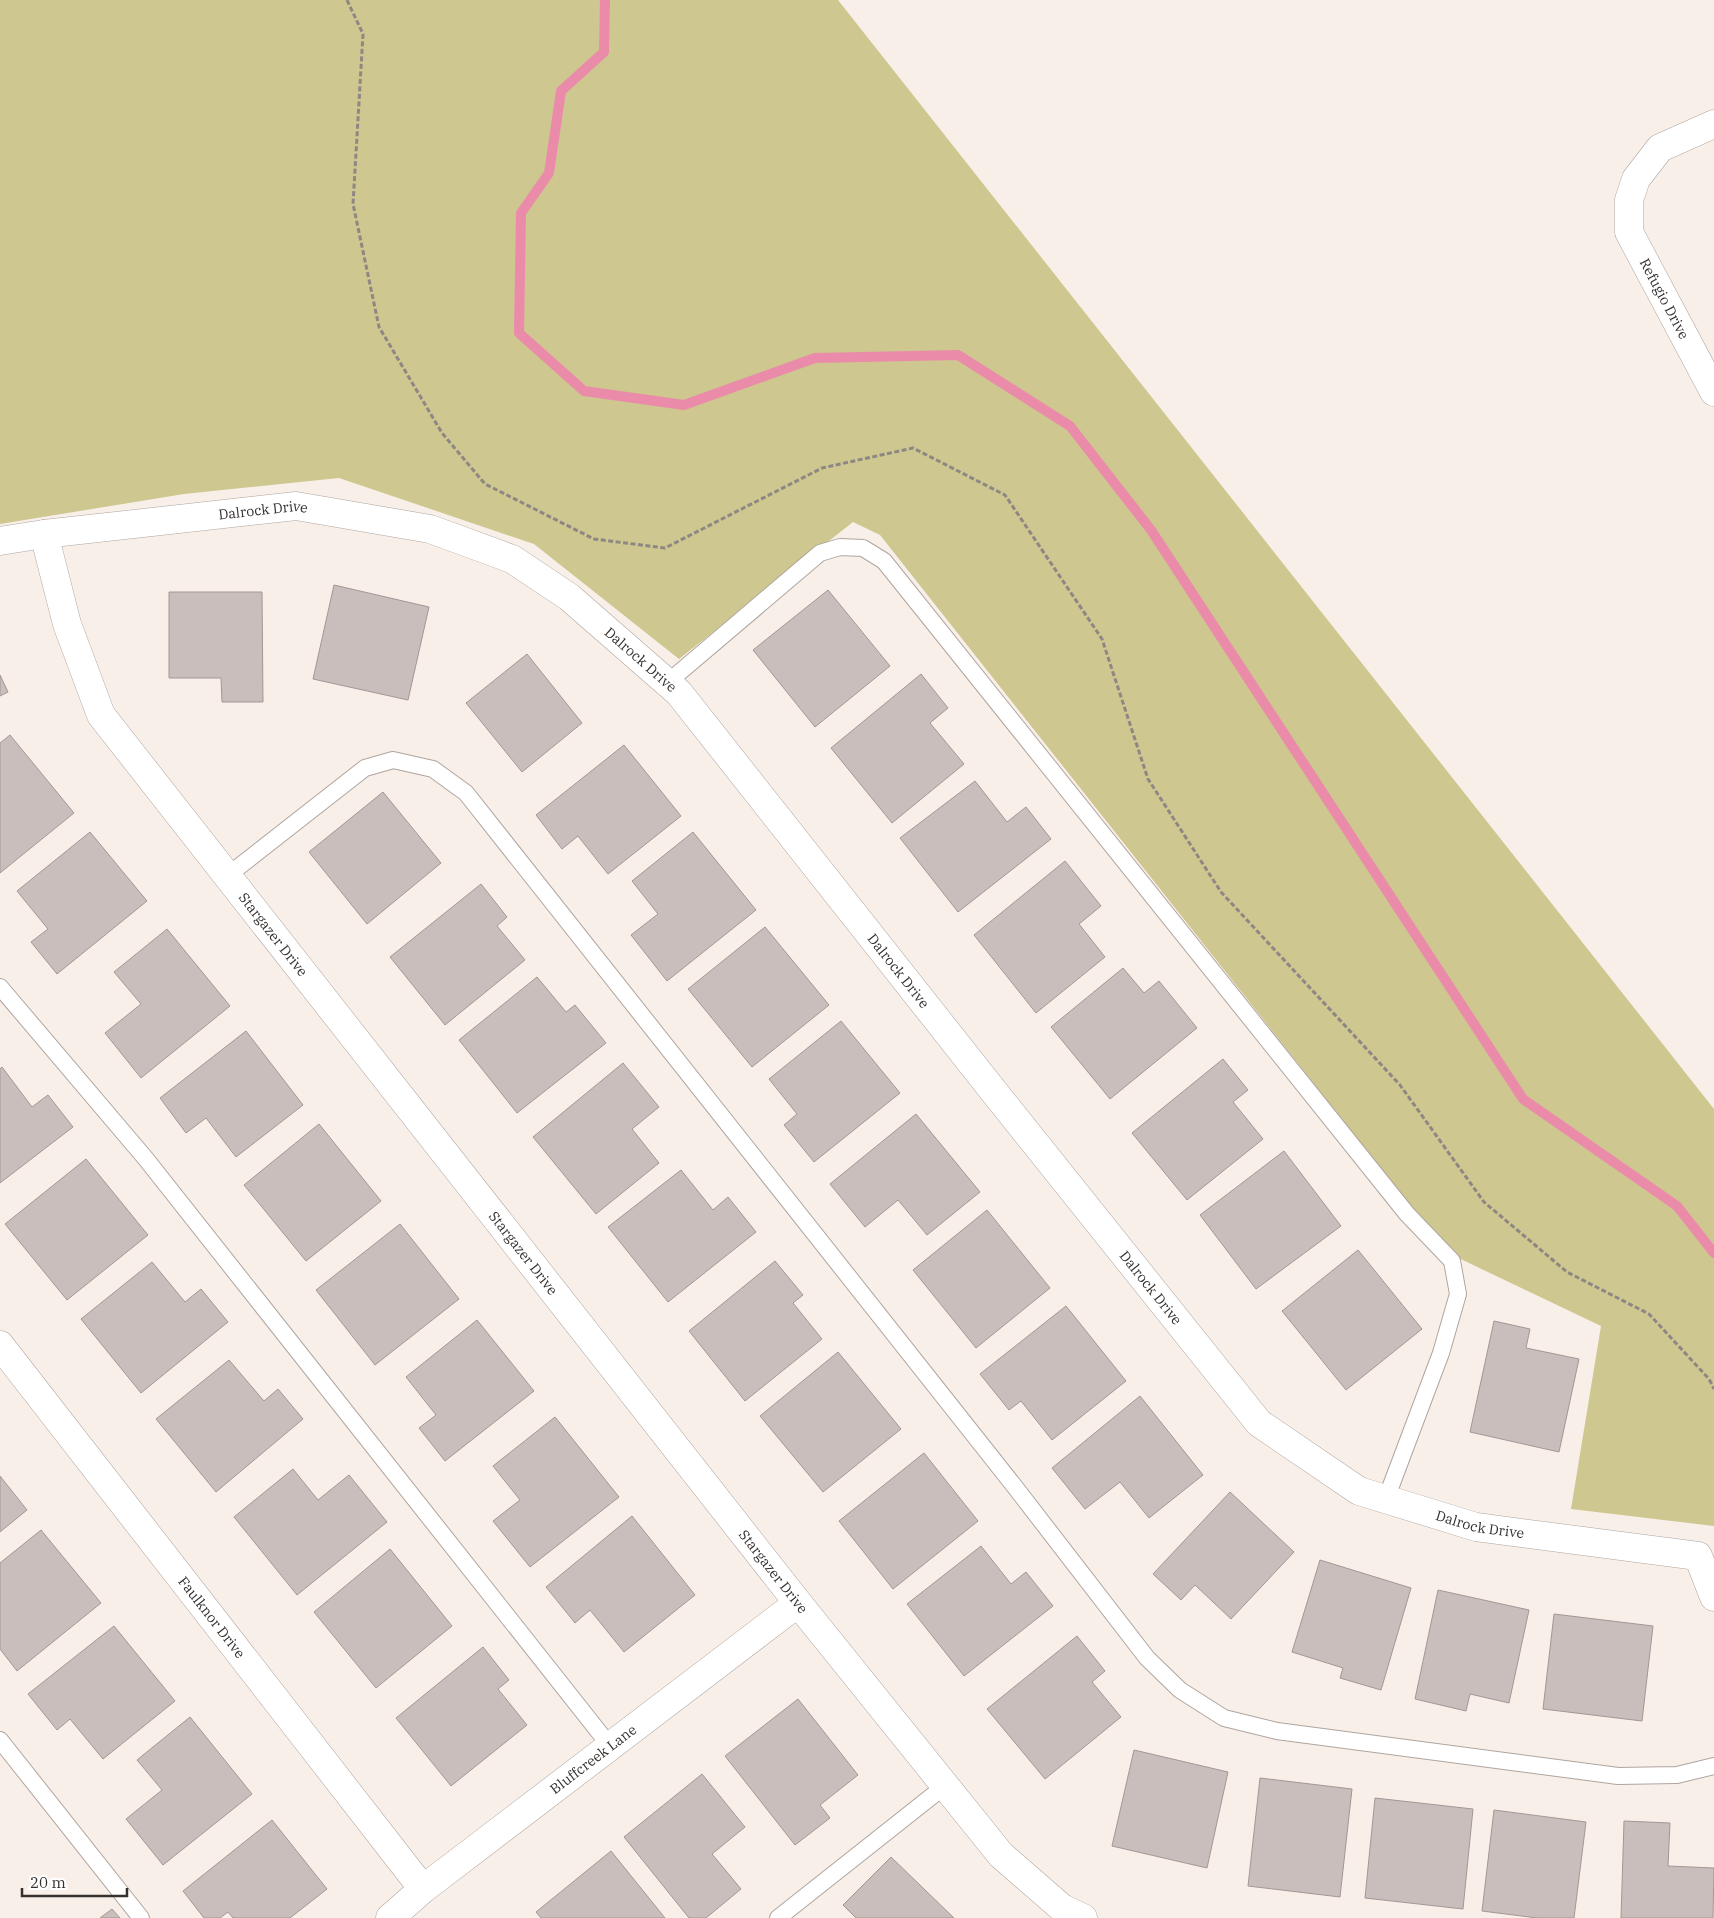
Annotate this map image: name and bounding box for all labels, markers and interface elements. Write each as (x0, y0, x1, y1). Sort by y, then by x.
street label: Refugio Drive (1636, 255, 1693, 342)
street label: Dalrock Drive (217, 497, 309, 524)
street label: Dalrock Drive (601, 623, 681, 696)
street label: Stargazer Drive (235, 889, 312, 980)
street label: Dalrock Drive (864, 930, 933, 1012)
street label: Stargazer Drive (485, 1208, 562, 1299)
street label: Dalrock Drive (1116, 1247, 1186, 1328)
street label: Dalrock Drive (1434, 1506, 1525, 1542)
street label: Stargazer Drive (735, 1526, 812, 1617)
street label: Faulknor Drive (174, 1573, 249, 1662)
street label: Bluffcreek Lane (546, 1720, 640, 1798)
scale bar (22, 1866, 128, 1898)
text: 20 m (30, 1873, 66, 1892)

